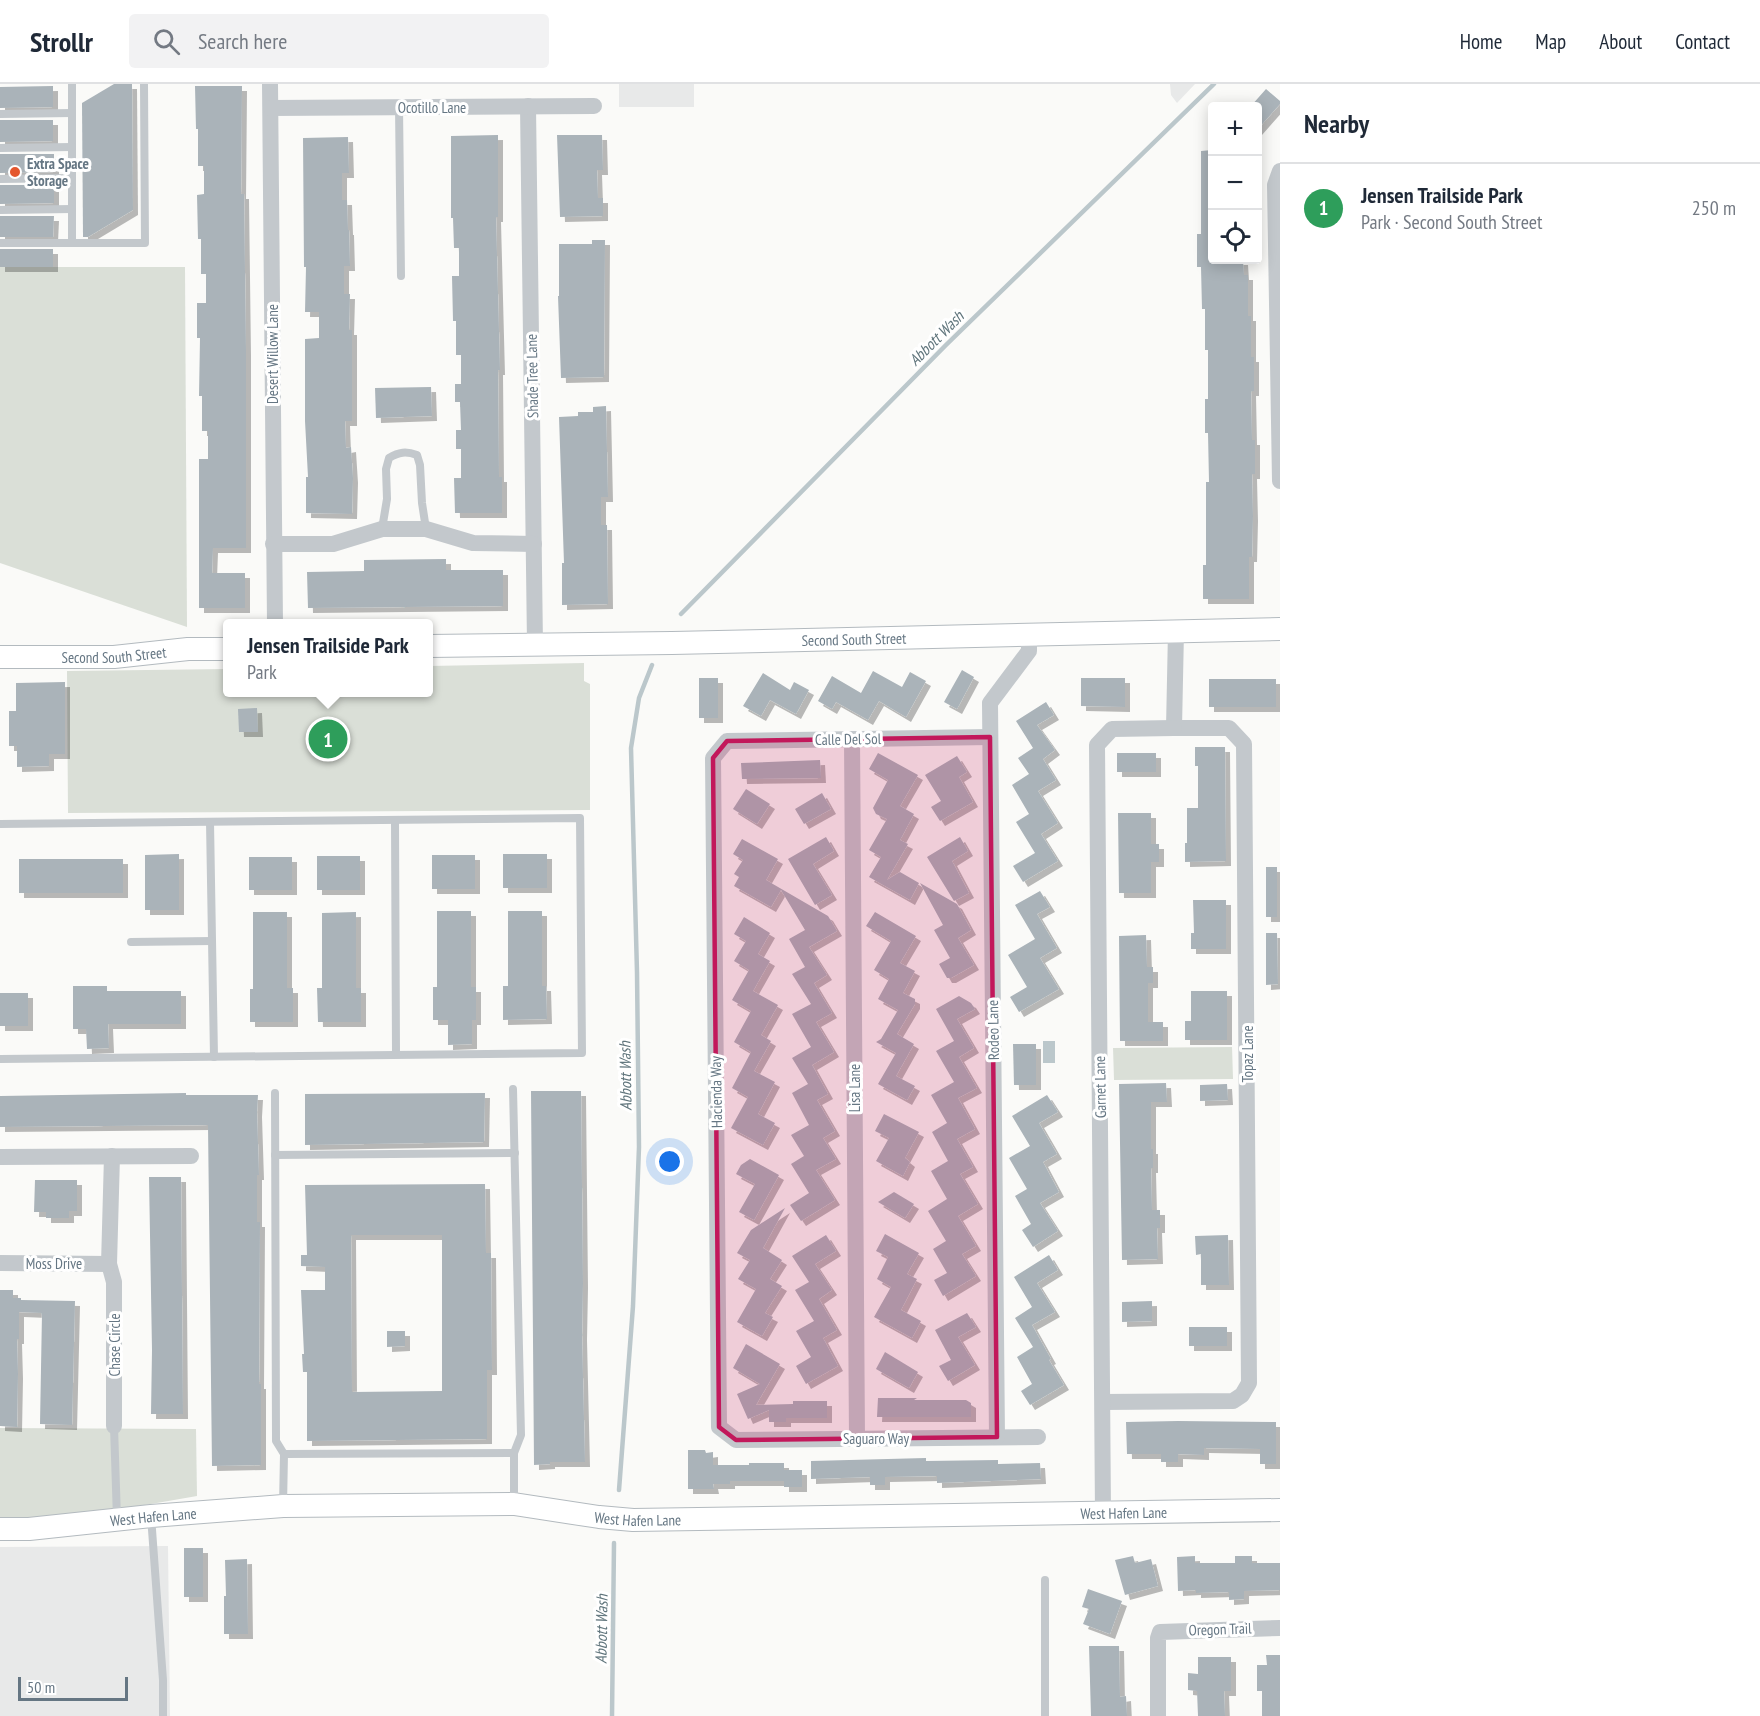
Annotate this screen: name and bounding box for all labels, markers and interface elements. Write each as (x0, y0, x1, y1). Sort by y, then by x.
search box (129, 14, 549, 68)
text: Strollr (30, 23, 93, 60)
icon: search (150, 25, 183, 58)
text: Search here (198, 27, 287, 55)
text: Home (1460, 28, 1502, 55)
text: Map (1535, 28, 1566, 55)
text: About (1599, 28, 1642, 55)
text: Contact (1675, 28, 1730, 55)
street label: Ocotillo Lane (398, 98, 466, 117)
map controls (1208, 102, 1262, 264)
button: + (1208, 102, 1262, 156)
text: Nearby (1304, 107, 1369, 140)
place label: Extra Space Storage (27, 154, 89, 190)
button: − (1208, 156, 1262, 210)
marker: Extra Space Storage (8, 165, 22, 179)
text: Jensen Trailside Park (1361, 181, 1523, 209)
text: 1 (1319, 195, 1328, 221)
text: 250 m (1692, 195, 1736, 221)
text: Park · Second South Street (1361, 209, 1543, 235)
button: locate (1208, 210, 1262, 264)
street label: Desert Willow Lane (263, 304, 282, 404)
water label: Abbott Wash (904, 306, 968, 370)
street label: Shade Tree Lane (522, 334, 542, 418)
popup (223, 619, 433, 697)
street label: Second South Street (801, 628, 907, 650)
text: Jensen Trailside Park (247, 631, 409, 659)
street label: Second South Street (62, 642, 167, 667)
text: Park (247, 659, 277, 685)
pin: 1 (308, 716, 348, 762)
street label: Calle Del Sol (815, 729, 882, 749)
street label: Rodeo Lane (983, 1000, 1003, 1060)
street label: Topaz Lane (1238, 1025, 1257, 1083)
water label: Abbott Wash (614, 1040, 636, 1111)
street label: Hacienda Way (706, 1055, 726, 1128)
street label: Garnet Lane (1090, 1056, 1110, 1118)
street label: Lisa Lane (845, 1064, 864, 1112)
your location (655, 1147, 684, 1176)
street label: Moss Drive (26, 1254, 82, 1273)
street label: Chase Circle (105, 1313, 124, 1377)
street label: Saguaro Way (843, 1429, 909, 1448)
street label: West Hafen Lane (1080, 1502, 1167, 1523)
street label: West Hafen Lane (109, 1503, 197, 1530)
street label: West Hafen Lane (594, 1507, 681, 1530)
water label: Abbott Wash (590, 1593, 612, 1664)
street label: Oregon Trail (1188, 1618, 1252, 1640)
scale bar (18, 1674, 128, 1702)
text: 50 m (27, 1677, 55, 1697)

